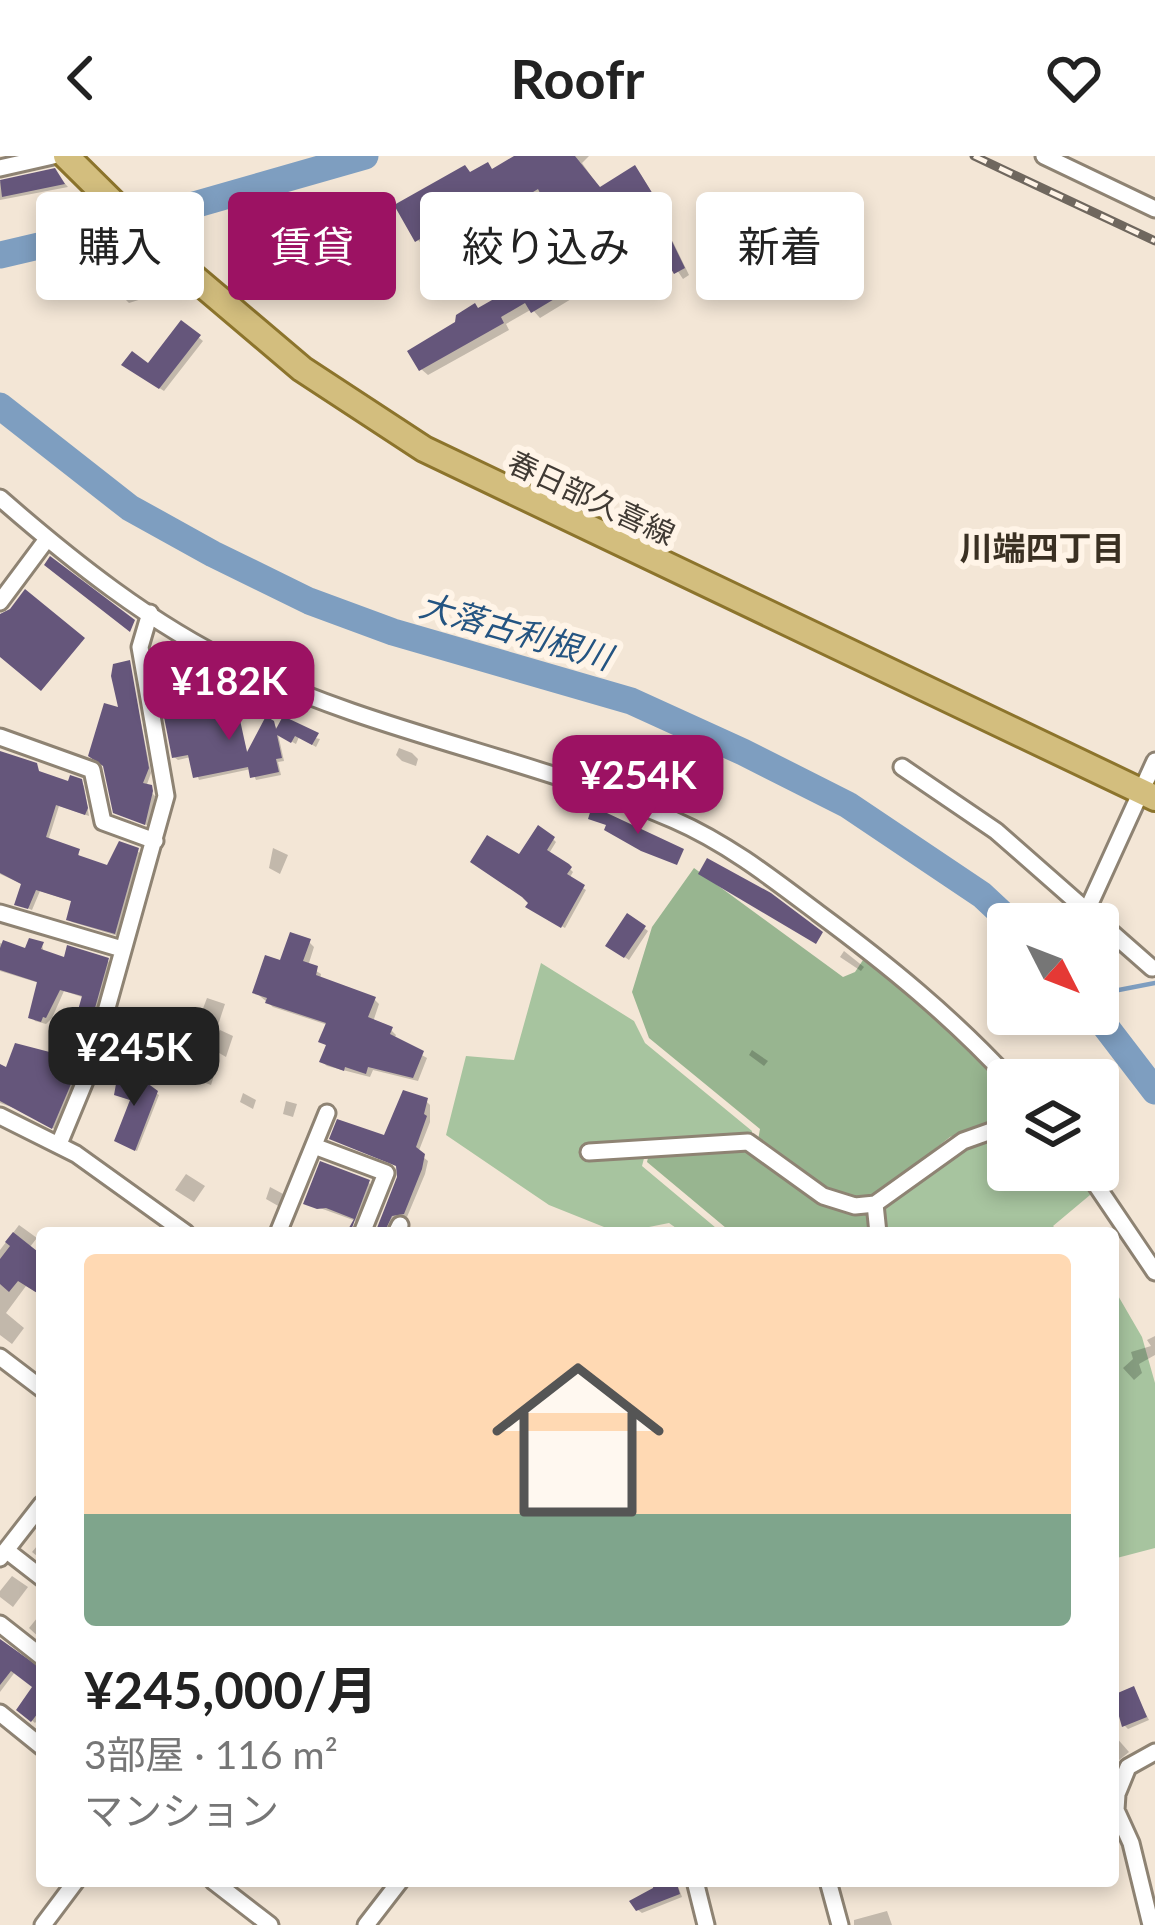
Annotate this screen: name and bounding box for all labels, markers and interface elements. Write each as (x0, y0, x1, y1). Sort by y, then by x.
icon: back (48, 45, 114, 111)
icon: heart (1041, 45, 1107, 111)
text: Roofr (511, 46, 644, 111)
chip: 購入 (36, 192, 204, 300)
chip: 賃貸 (228, 192, 396, 300)
chip: 絞り込み (420, 192, 672, 300)
chip: 新着 (696, 192, 864, 300)
street label: 春日部久喜線 (503, 443, 681, 551)
district label: 川端四丁目 (960, 527, 1125, 567)
water label: 大落古利根川 (415, 583, 620, 677)
pin: ¥182K (145, 641, 313, 743)
text: ¥182K (170, 657, 288, 703)
pin: ¥254K (554, 735, 722, 837)
text: ¥254K (579, 751, 697, 797)
north arrow (987, 903, 1119, 1035)
map controls (987, 903, 1119, 1191)
pin: ¥245K (50, 1007, 218, 1109)
text: ¥245K (75, 1023, 193, 1069)
button: layers (987, 1059, 1119, 1191)
icon: home (470, 1332, 686, 1548)
text: ¥245,000/月 (84, 1659, 378, 1720)
text: 3部屋 · 116 m² (84, 1731, 338, 1777)
text: マンション (84, 1787, 279, 1833)

